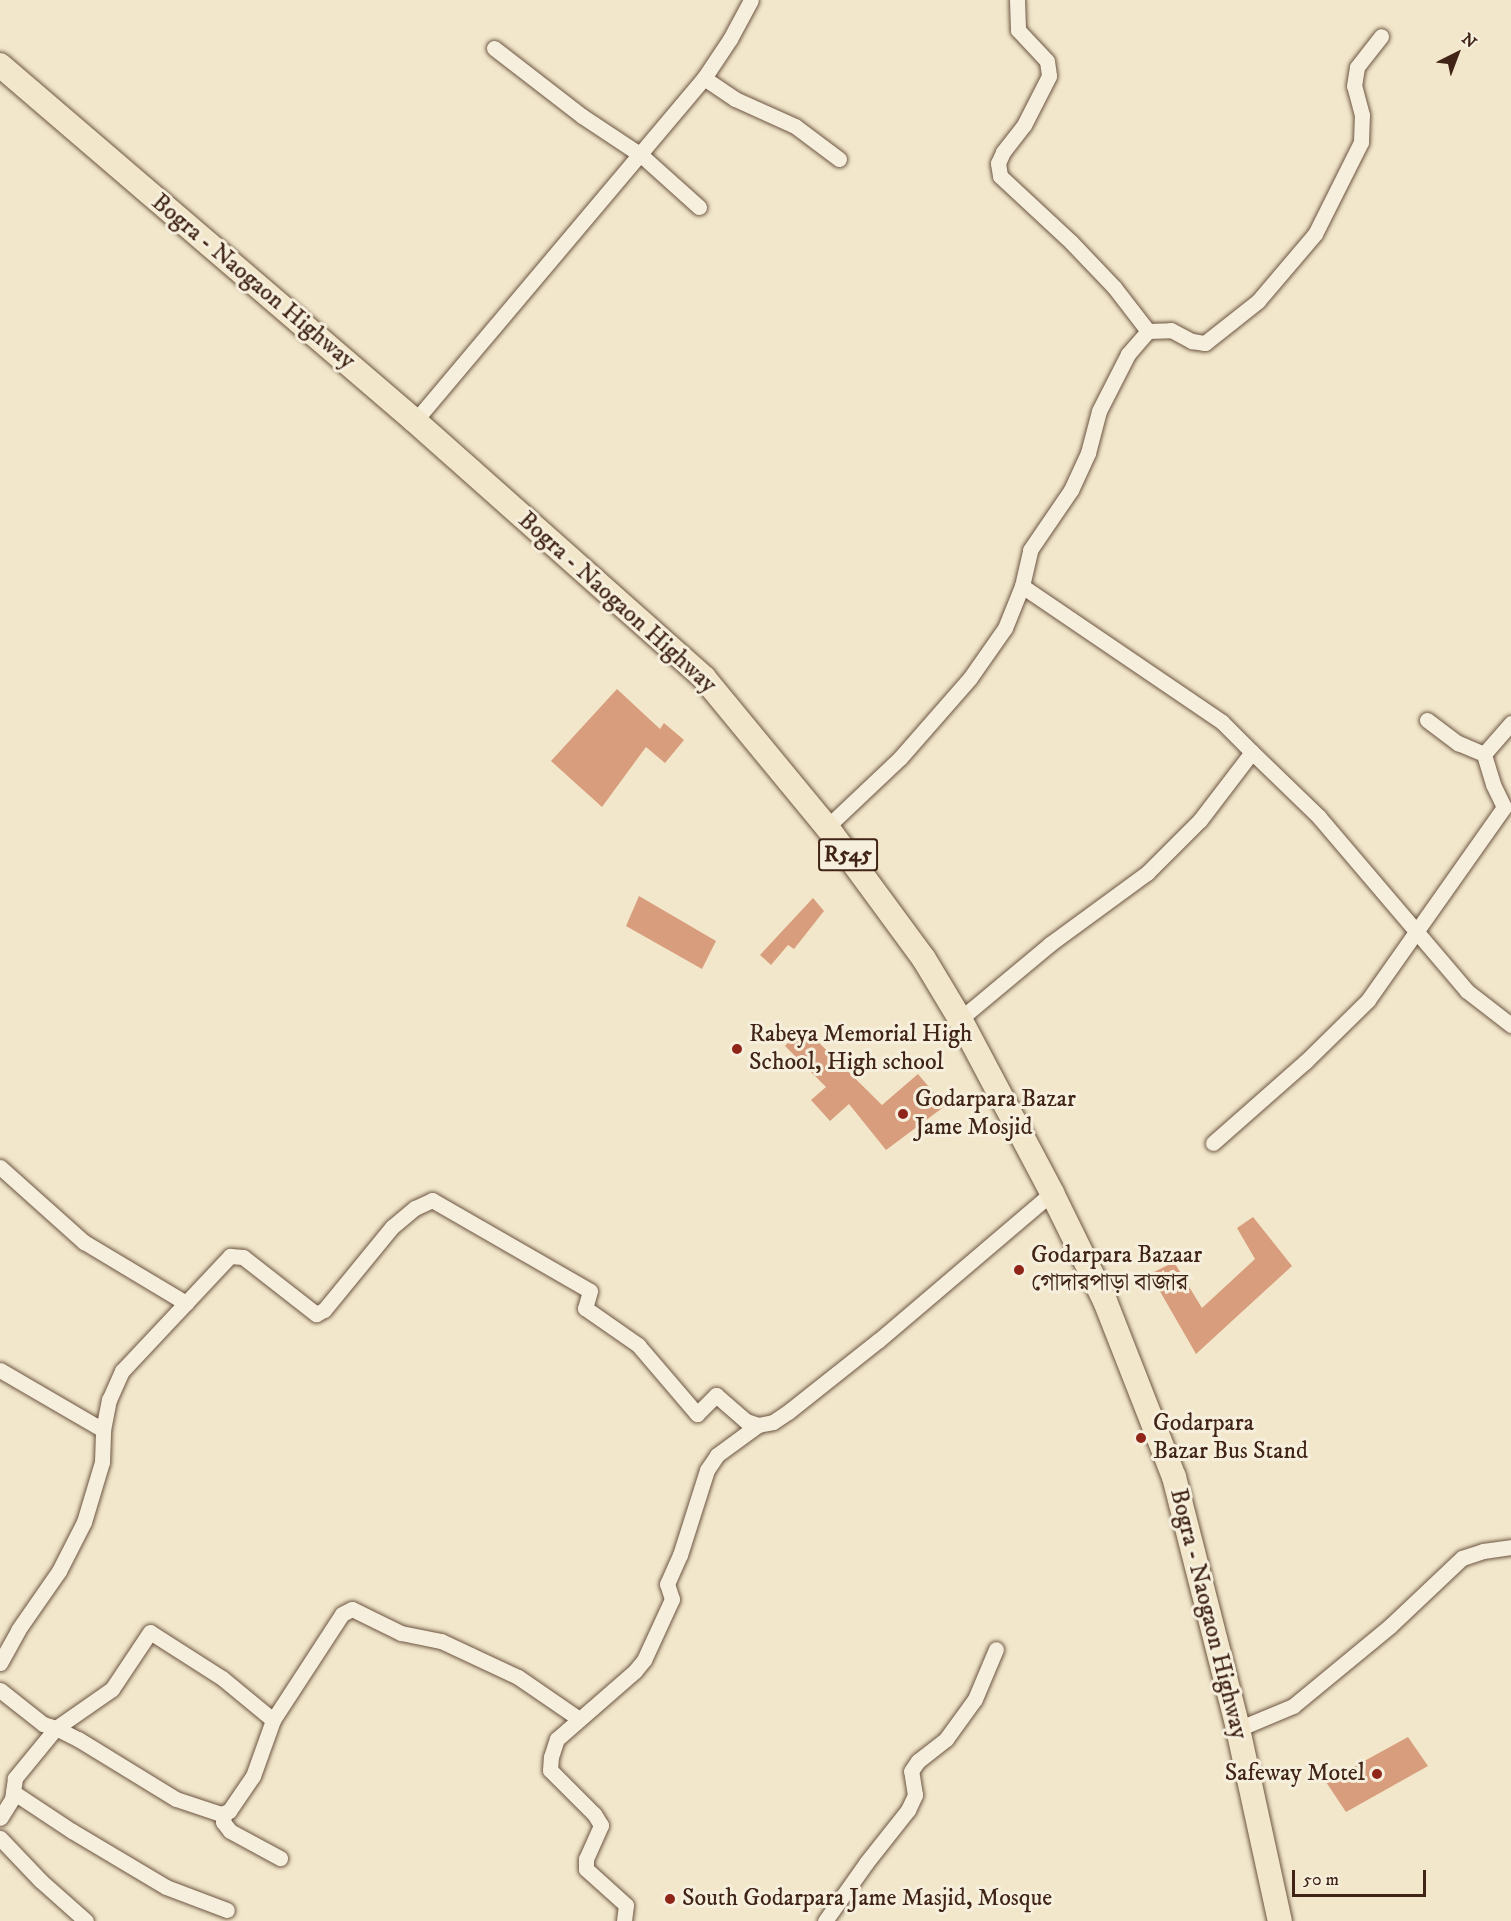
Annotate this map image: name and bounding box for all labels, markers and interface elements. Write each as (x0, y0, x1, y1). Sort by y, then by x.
north arrow (1427, 24, 1487, 84)
text: N (1457, 29, 1481, 52)
street label: Bogra - Naogaon Highway (145, 188, 361, 376)
street label: Bogra - Naogaon Highway (512, 506, 722, 700)
road number: R545 (818, 836, 878, 874)
place label: Rabeya Memorial High School, High school (749, 1021, 972, 1077)
marker: Rabeya Memorial High School, High school (730, 1042, 744, 1056)
place label: Godarpara Bazar Jame Mosjid (915, 1086, 1076, 1142)
marker: Godarpara Bazar Jame Mosjid (896, 1107, 910, 1121)
place label: Godarpara Bazaar গোদারপাড়া বাজার (1031, 1242, 1202, 1298)
marker: Godarpara Bazaar গোদারপাড়া বাজার (1012, 1263, 1026, 1277)
place label: Godarpara Bazar Bus Stand (1153, 1410, 1308, 1466)
marker: Godarpara Bazar Bus Stand (1134, 1431, 1148, 1445)
street label: Bogra - Naogaon Highway (1163, 1486, 1253, 1742)
place label: Safeway Motel (1225, 1760, 1365, 1788)
marker: Safeway Motel (1370, 1767, 1384, 1781)
scale bar (1295, 1858, 1428, 1896)
text: 50 m (1303, 1869, 1339, 1891)
place label: South Godarpara Jame Masjid, Mosque (682, 1885, 1052, 1913)
marker: South Godarpara Jame Masjid, Mosque (663, 1892, 677, 1906)

